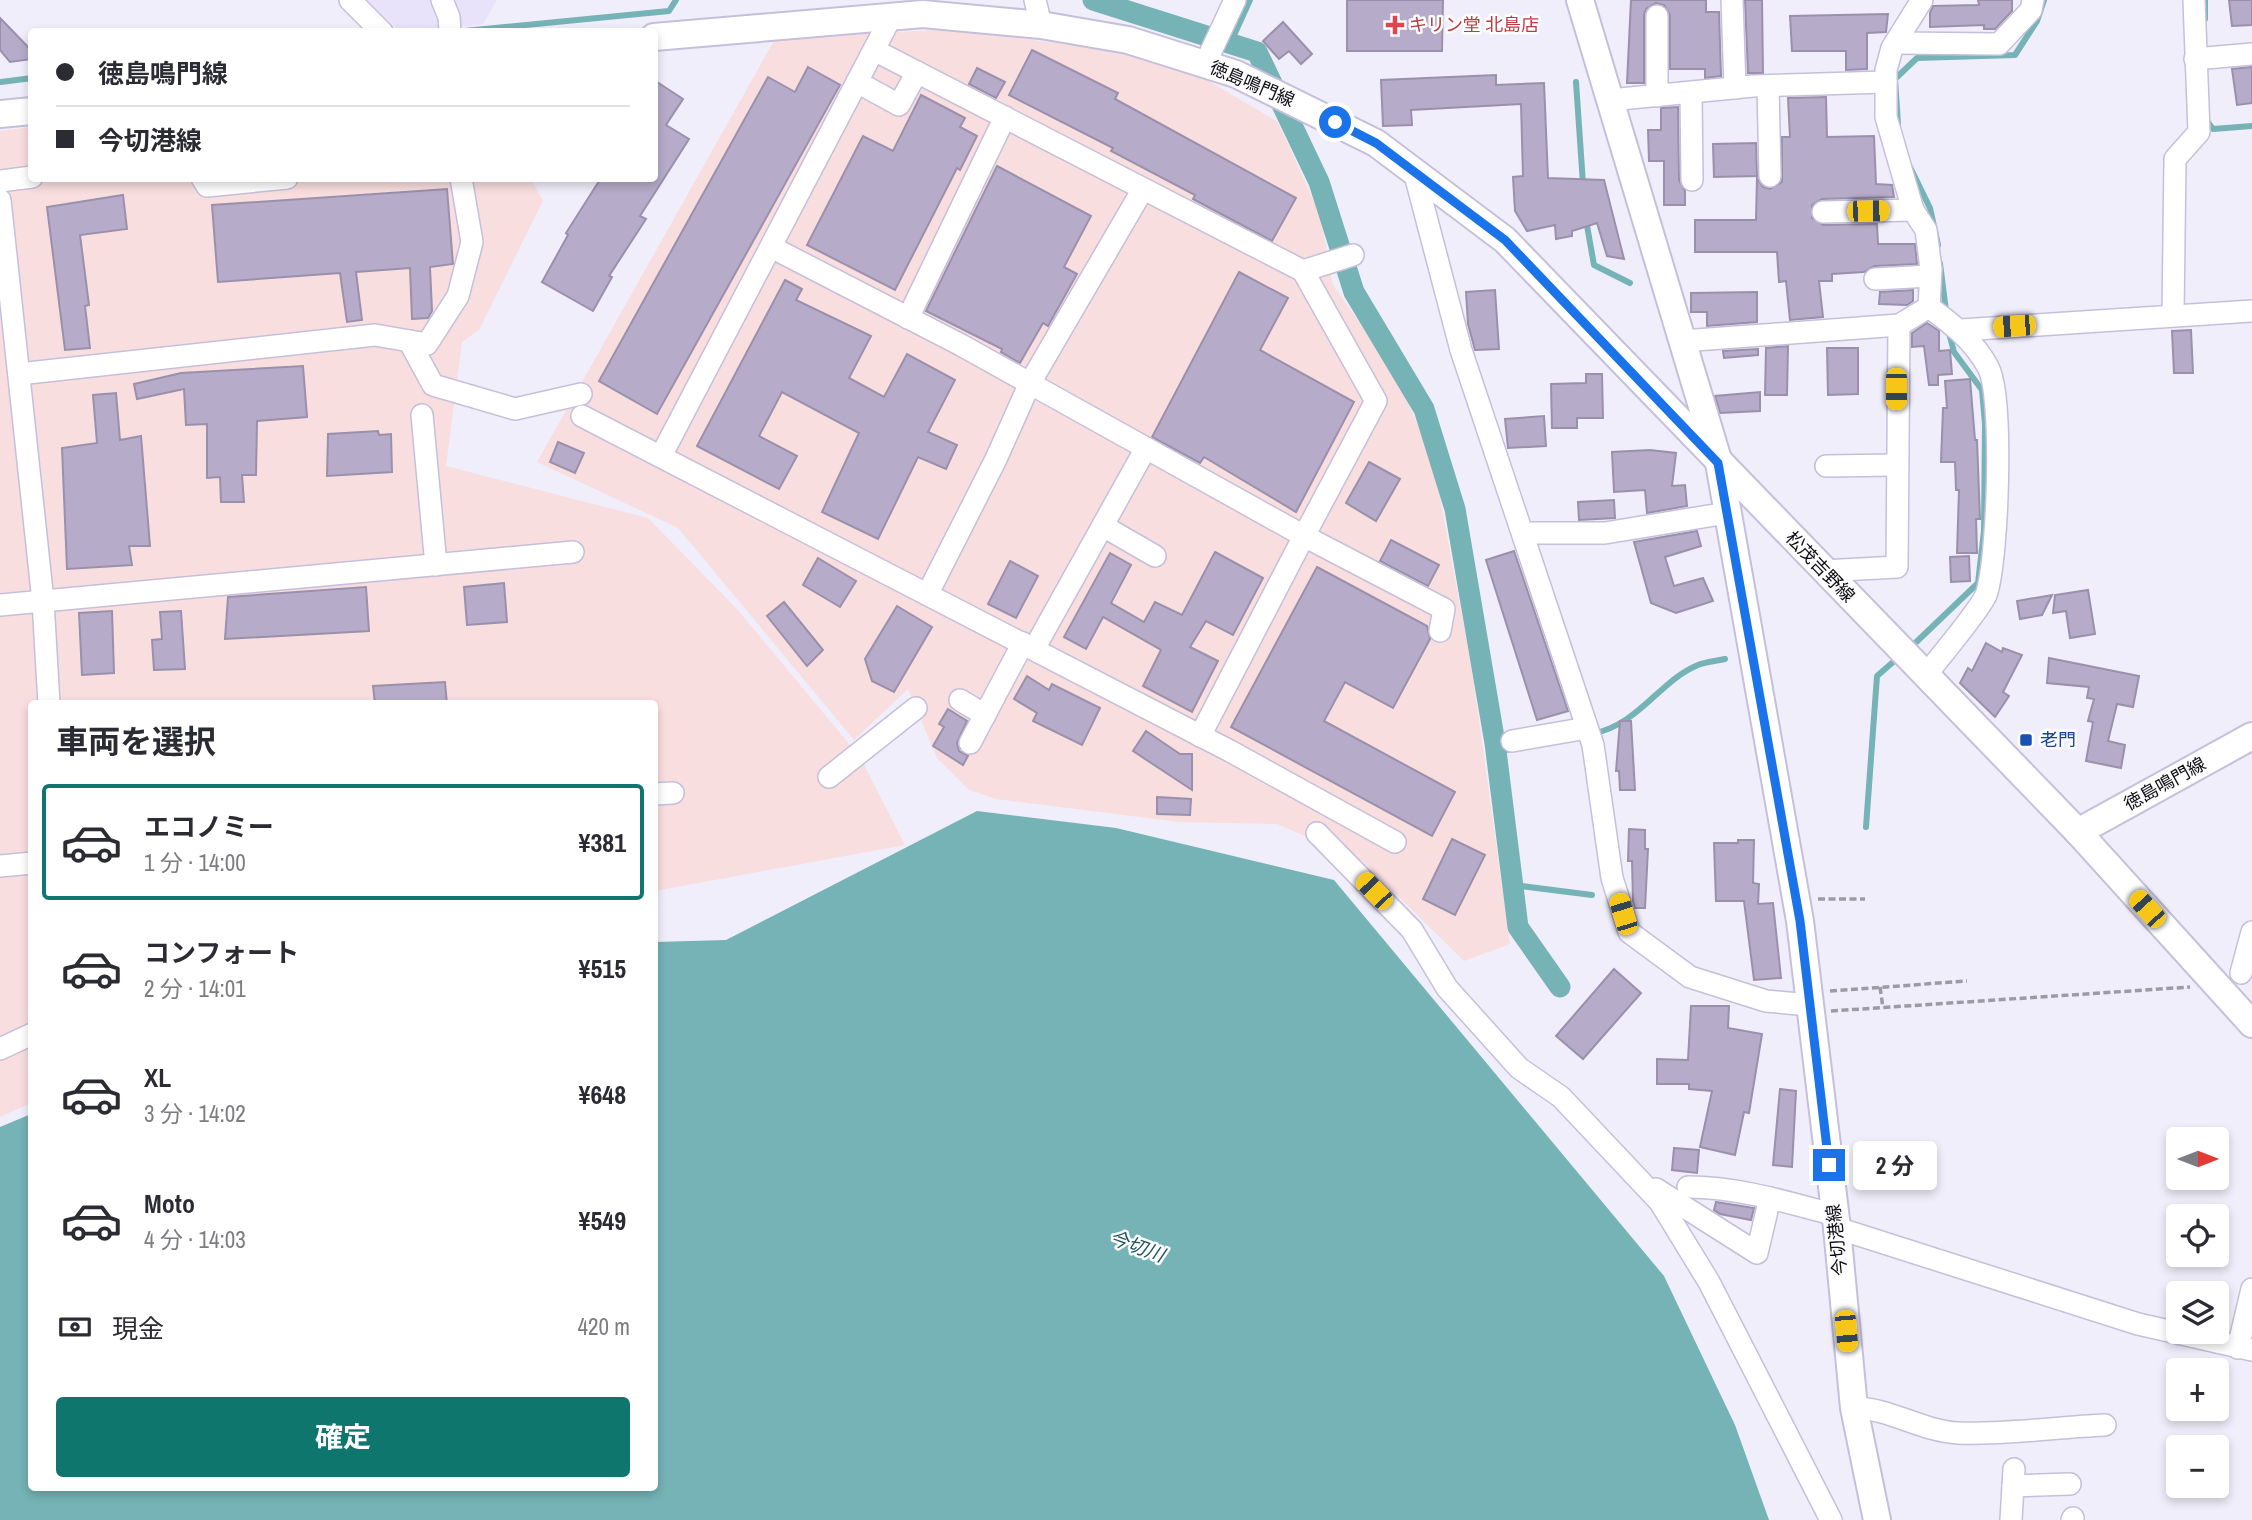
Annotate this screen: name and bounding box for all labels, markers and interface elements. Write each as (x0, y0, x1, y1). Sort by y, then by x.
place label: キリン堂 北島店 (1409, 12, 1539, 37)
marker: キリン堂 北島店 (1387, 17, 1403, 33)
street label: 徳島鳴門線 (1206, 54, 1299, 113)
text: 徳島鳴門線 (98, 56, 228, 91)
route start (1319, 106, 1351, 138)
text: 今切港線 (98, 123, 202, 158)
car (1847, 200, 1890, 222)
car (1993, 314, 2036, 338)
car (1886, 368, 1907, 410)
street label: 松茂吉野線 (1780, 526, 1861, 608)
text: 車両を選択 (56, 720, 216, 763)
place label: 老門 (2040, 727, 2076, 752)
marker: 老門 (2018, 732, 2034, 748)
street label: 徳島鳴門線 (2119, 751, 2210, 816)
text: エコノミー (144, 809, 274, 844)
icon: car (60, 811, 123, 874)
text: ¥381 (579, 825, 626, 860)
text: 1 分 · 14:00 (144, 847, 246, 878)
car (1352, 869, 1397, 913)
car (2126, 886, 2169, 932)
car (1607, 891, 1640, 937)
text: コンフォート (144, 935, 299, 970)
icon: car (60, 937, 123, 1000)
text: ¥515 (579, 951, 626, 986)
text: 2 分 · 14:01 (144, 973, 246, 1004)
text: XL (144, 1060, 171, 1095)
icon: car (60, 1063, 123, 1126)
text: ¥648 (579, 1077, 626, 1112)
text: 3 分 · 14:02 (144, 1098, 246, 1129)
north arrow (2166, 1127, 2230, 1190)
map controls (2166, 1127, 2229, 1498)
callout: 2 分 (1854, 1140, 1938, 1190)
route end (1813, 1149, 1845, 1181)
text: 2 分 (1876, 1150, 1914, 1181)
text: Moto (144, 1186, 195, 1221)
icon: car (60, 1189, 123, 1252)
text: ¥549 (579, 1203, 626, 1238)
street label: 今切港線 (1820, 1203, 1853, 1277)
button: locate (2166, 1204, 2229, 1267)
text: 4 分 · 14:03 (144, 1224, 246, 1255)
water label: 今切川 (1106, 1224, 1170, 1269)
button: layers (2166, 1281, 2229, 1344)
icon: cash (56, 1308, 94, 1346)
car (1834, 1309, 1859, 1353)
text: 現金 (112, 1311, 164, 1346)
text: 420 m (578, 1311, 630, 1342)
button: + (2166, 1358, 2229, 1421)
button: 確定 (56, 1397, 630, 1477)
button: − (2166, 1435, 2229, 1498)

